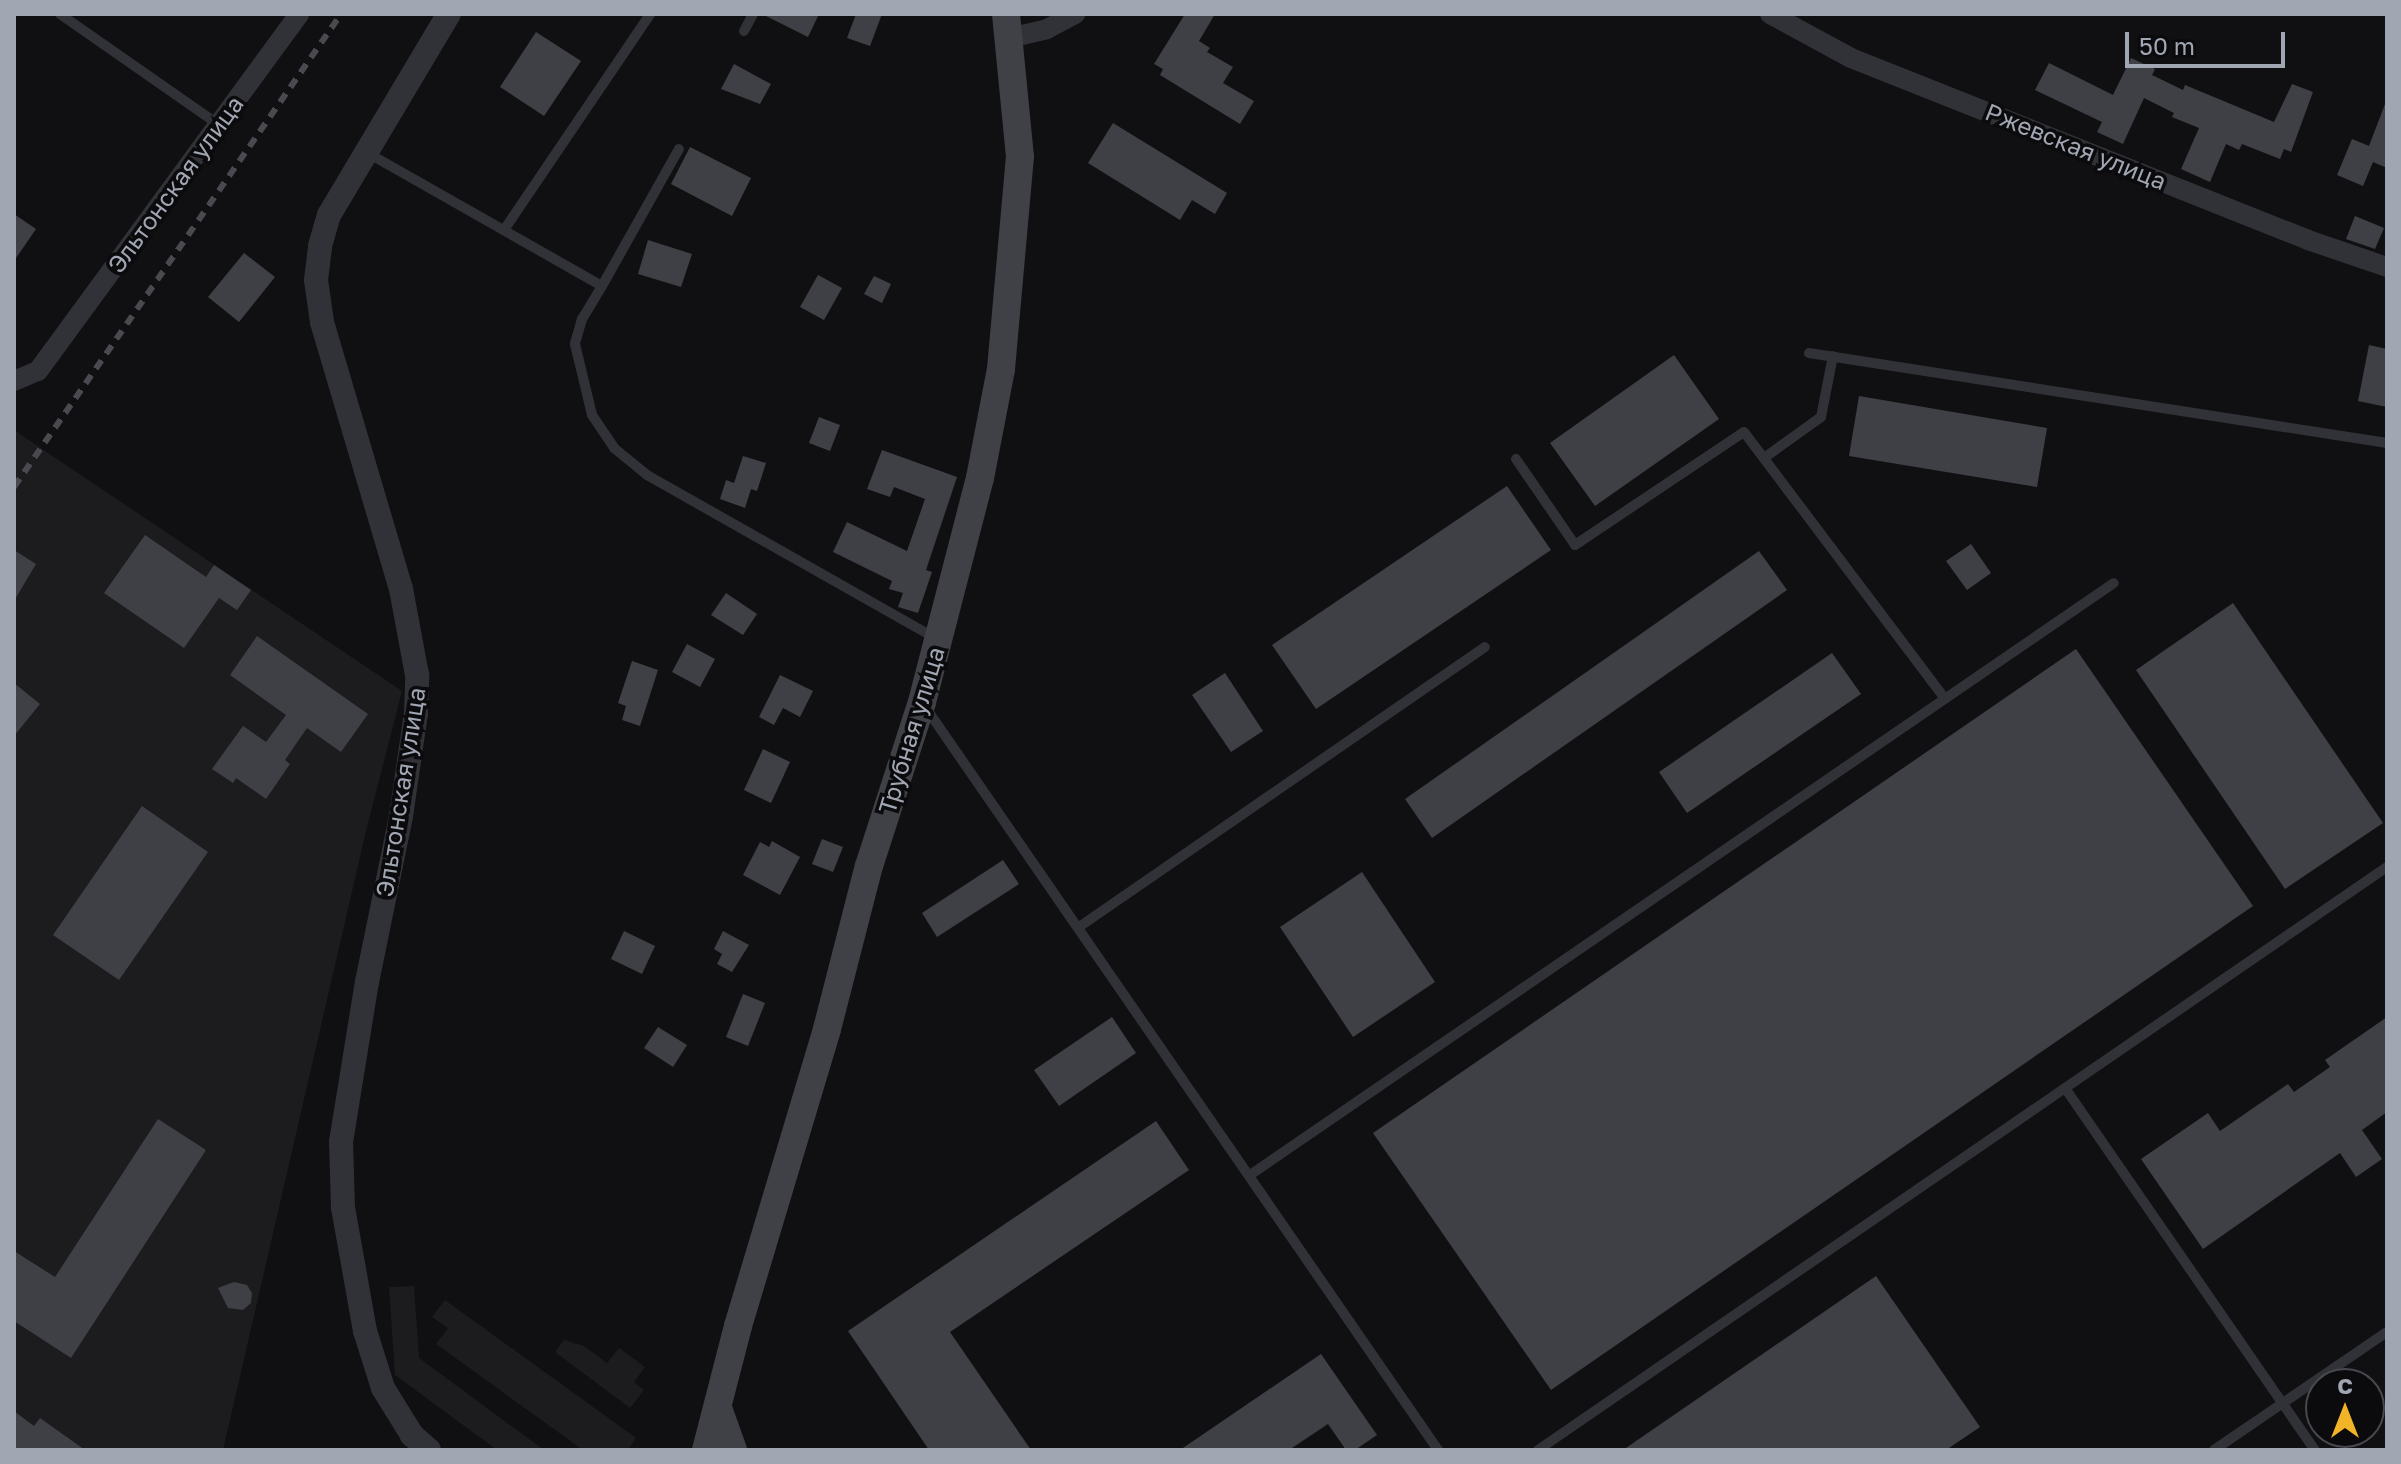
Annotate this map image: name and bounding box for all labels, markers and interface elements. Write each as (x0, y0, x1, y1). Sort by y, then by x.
scale bar (2129, 16, 2289, 66)
text: 50 m (2139, 31, 2195, 60)
street label: Эльтонская улица (101, 90, 249, 278)
street label: Ржевская улица (1981, 97, 2171, 195)
street label: Трубная улица (872, 643, 950, 817)
street label: Эльтонская улица (369, 685, 431, 899)
north arrow (2305, 1368, 2385, 1448)
text: С (2337, 1372, 2353, 1399)

